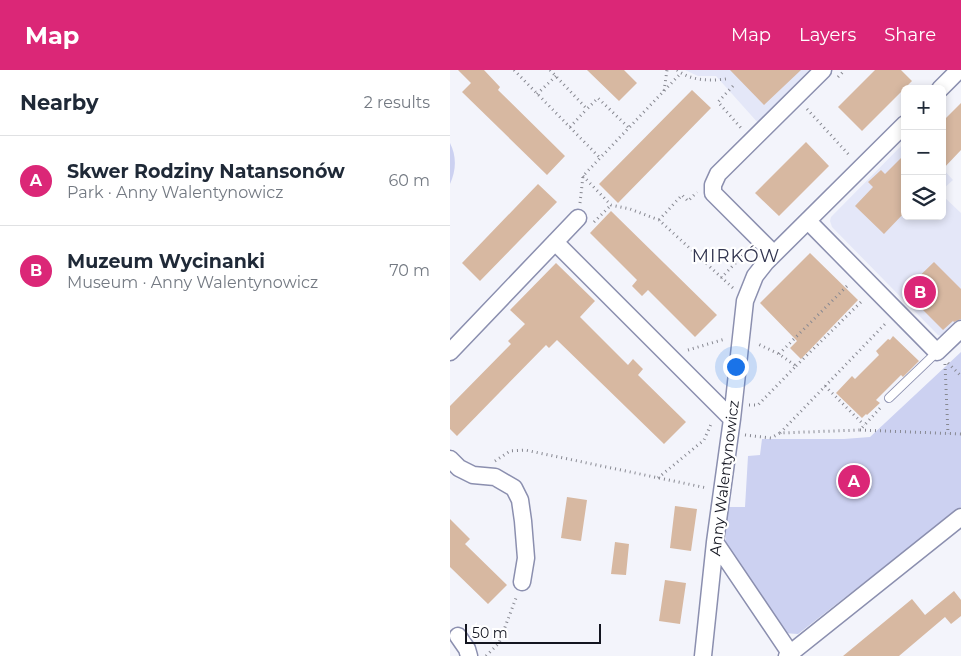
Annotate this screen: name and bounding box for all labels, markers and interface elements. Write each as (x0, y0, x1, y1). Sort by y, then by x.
text: Map (25, 21, 79, 50)
text: Map (731, 24, 771, 46)
text: Layers (799, 24, 856, 46)
text: Share (884, 24, 936, 46)
map controls (901, 85, 946, 220)
button: + (901, 85, 946, 130)
text: Nearby (20, 90, 99, 115)
text: 2 results (364, 93, 430, 112)
button: − (901, 130, 946, 175)
text: Skwer Rodziny Natansonów (67, 160, 345, 183)
text: A (30, 171, 42, 190)
text: 60 m (388, 171, 430, 190)
button: layers (901, 175, 946, 220)
text: Park · Anny Walentynowicz (67, 183, 283, 202)
district label: MIRKÓW (692, 245, 780, 267)
text: Muzeum Wycinanki (67, 250, 265, 273)
text: B (30, 261, 42, 280)
text: 70 m (389, 261, 430, 280)
text: Museum · Anny Walentynowicz (67, 273, 318, 292)
pin: B (904, 273, 936, 311)
your location (723, 354, 749, 380)
street label: Anny Walentynowicz (705, 399, 743, 557)
pin: A (838, 462, 870, 500)
scale bar (465, 621, 601, 644)
text: 50 m (472, 624, 508, 642)

